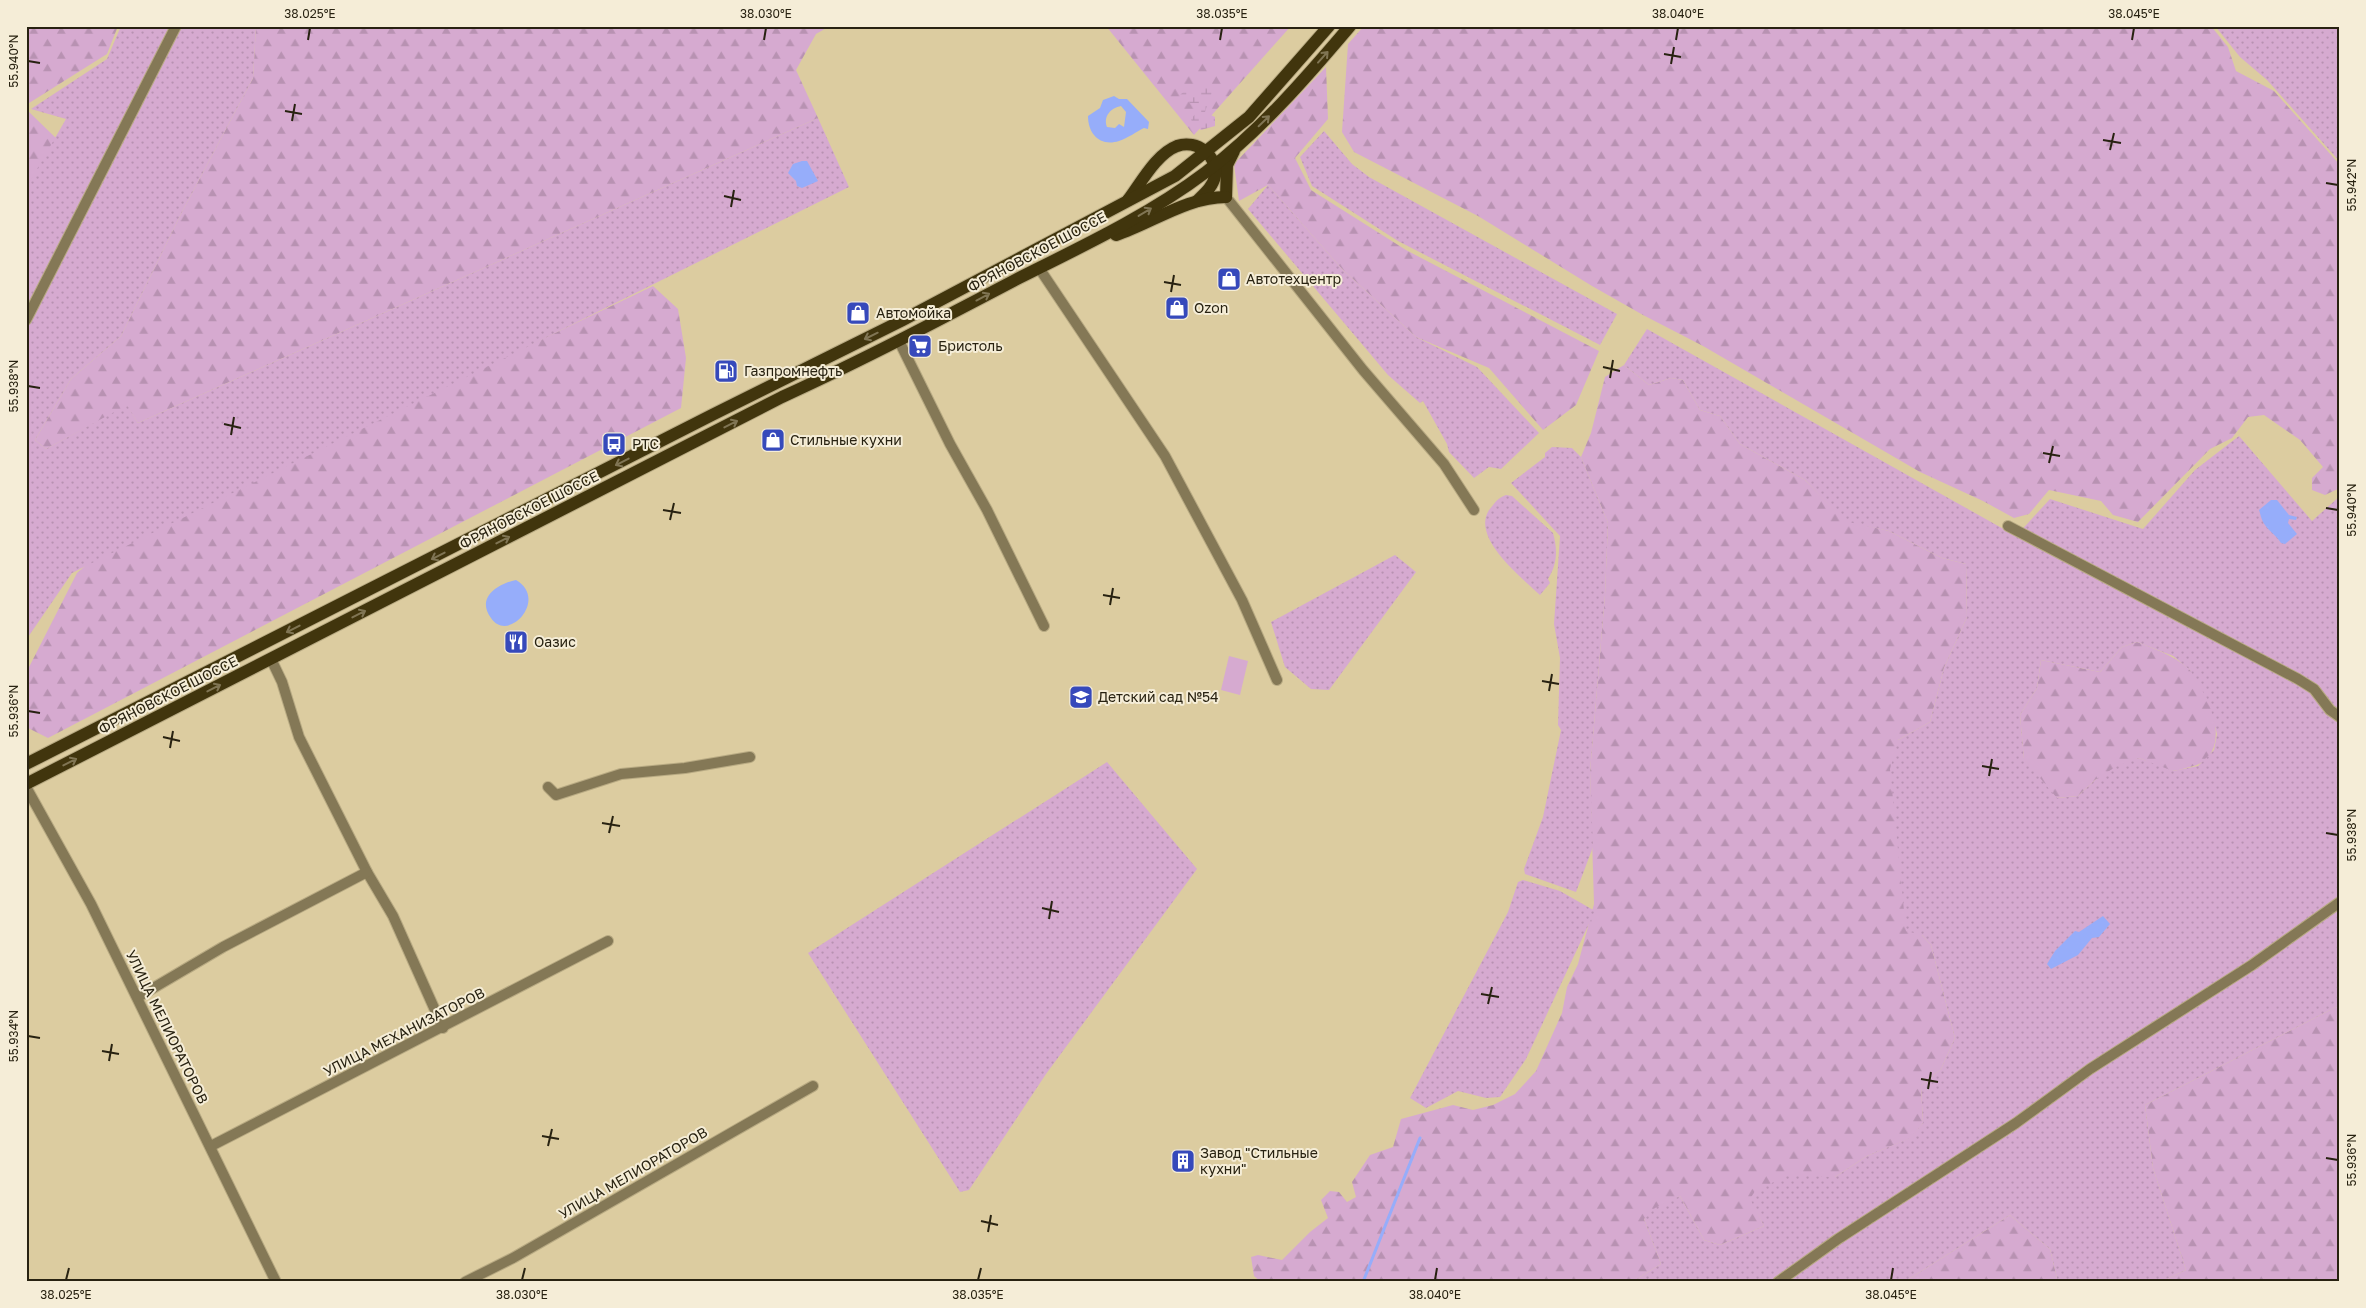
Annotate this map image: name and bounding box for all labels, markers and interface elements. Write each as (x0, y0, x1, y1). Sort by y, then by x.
text: 38.025°E (284, 6, 336, 21)
text: 38.030°E (740, 6, 792, 21)
text: 38.035°E (1196, 6, 1248, 21)
text: 38.040°E (1652, 6, 1704, 21)
text: 38.045°E (2108, 6, 2160, 21)
text: 55.940°N (6, 34, 21, 88)
one-way arrow (1317, 51, 1329, 64)
one-way arrow (1257, 115, 1270, 127)
text: 55.942°N (2344, 159, 2359, 211)
one-way arrow (1137, 206, 1151, 216)
street label: ФРЯНОВСКОЕ ШОССЕ (965, 208, 1109, 295)
shop icon: Автотехцентр (1216, 266, 1242, 292)
place label: Автотехцентр (1246, 270, 1341, 287)
one-way arrow (976, 292, 991, 302)
shop icon: Ozon (1164, 295, 1190, 321)
place label: Ozon (1194, 299, 1228, 316)
shop icon: Автомойка (845, 300, 871, 326)
place label: Автомойка (876, 304, 951, 321)
one-way arrow (864, 332, 879, 341)
supermarket icon: Бристоль (907, 333, 933, 359)
place label: Бристоль (938, 337, 1003, 354)
fuel station icon: Газпромнефть (713, 358, 739, 384)
text: 55.938°N (6, 360, 21, 412)
place label: Газпромнефть (744, 362, 842, 379)
one-way arrow (723, 419, 738, 428)
shop icon: Стильные кухни (760, 427, 786, 453)
bus stop icon: РТС (601, 431, 627, 457)
place label: Стильные кухни (790, 431, 902, 448)
place label: РТС (632, 435, 659, 452)
one-way arrow (615, 458, 630, 467)
street label: ФРЯНОВСКОЕ ШОССЕ (456, 467, 601, 552)
text: 55.940°N (2344, 483, 2359, 537)
one-way arrow (496, 535, 511, 545)
one-way arrow (431, 552, 446, 561)
one-way arrow (351, 609, 366, 618)
one-way arrow (286, 625, 301, 634)
restaurant icon: Оазис (503, 629, 529, 655)
place label: Оазис (534, 633, 576, 650)
street label: ФРЯНОВСКОЕ ШОССЕ (95, 652, 240, 737)
one-way arrow (206, 683, 221, 692)
school or university icon: Детский сад №54 (1068, 684, 1094, 710)
text: 55.936°N (6, 685, 21, 737)
place label: Детский сад №54 (1098, 688, 1219, 705)
one-way arrow (62, 757, 77, 767)
text: 55.938°N (2344, 809, 2359, 861)
street label: УЛИЦА МЕЛИОРАТОРОВ (123, 947, 212, 1106)
street label: УЛИЦА МЕХАНИЗАТОРОВ (320, 983, 487, 1080)
text: 55.934°N (6, 1010, 21, 1062)
street label: УЛИЦА МЕЛИОРАТОРОВ (555, 1123, 710, 1222)
text: 55.936°N (2344, 1134, 2359, 1186)
place label: Завод "Стильные кухни" (1200, 1144, 1318, 1177)
building icon: Завод "Стильные кухни" (1170, 1148, 1196, 1174)
text: 38.025°E (40, 1287, 92, 1302)
text: 38.030°E (496, 1287, 548, 1302)
text: 38.035°E (952, 1287, 1004, 1302)
text: 38.040°E (1409, 1287, 1461, 1302)
text: 38.045°E (1865, 1287, 1917, 1302)

